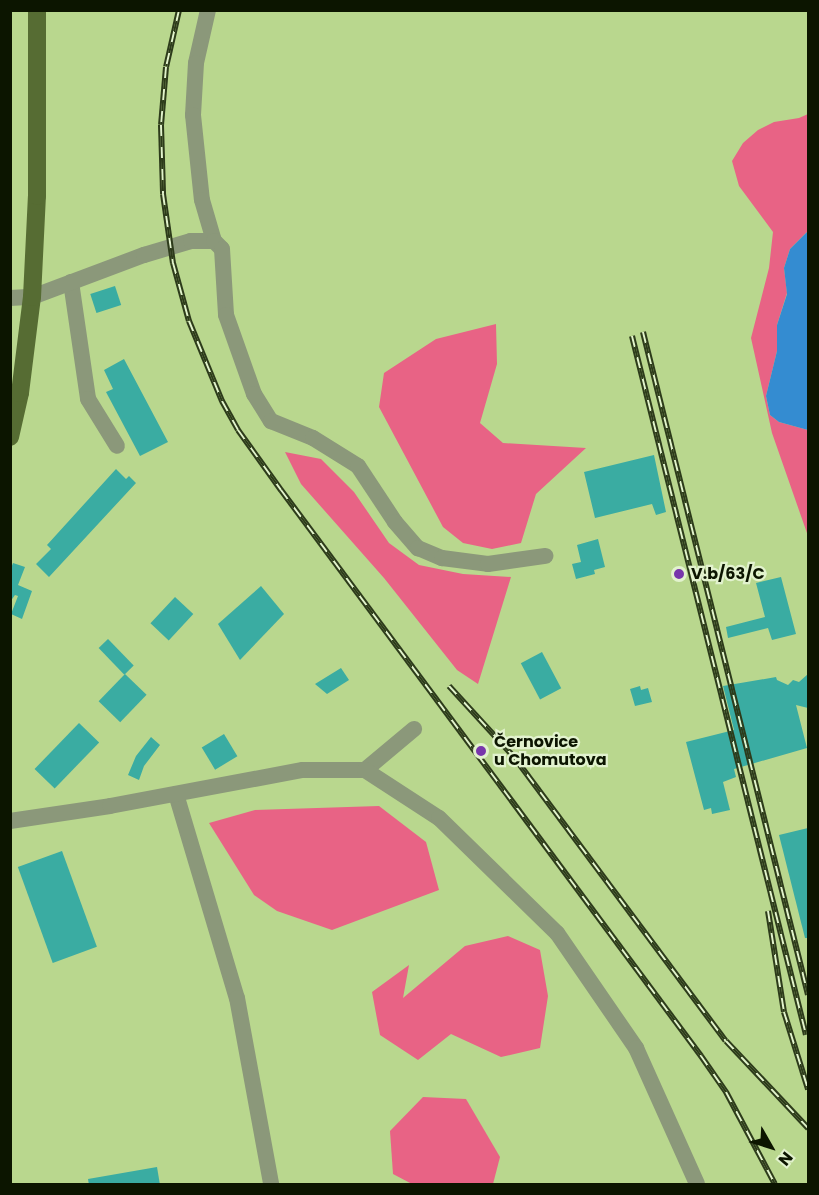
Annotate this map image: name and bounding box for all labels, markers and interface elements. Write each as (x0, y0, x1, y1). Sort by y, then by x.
place label: V.b/63/C (691, 564, 765, 584)
marker: V.b/63/C (672, 567, 686, 581)
place label: Černovice u Chomutova (494, 732, 607, 770)
marker: Černovice u Chomutova (472, 742, 490, 760)
north arrow (741, 1117, 801, 1177)
text: N (773, 1147, 798, 1171)

